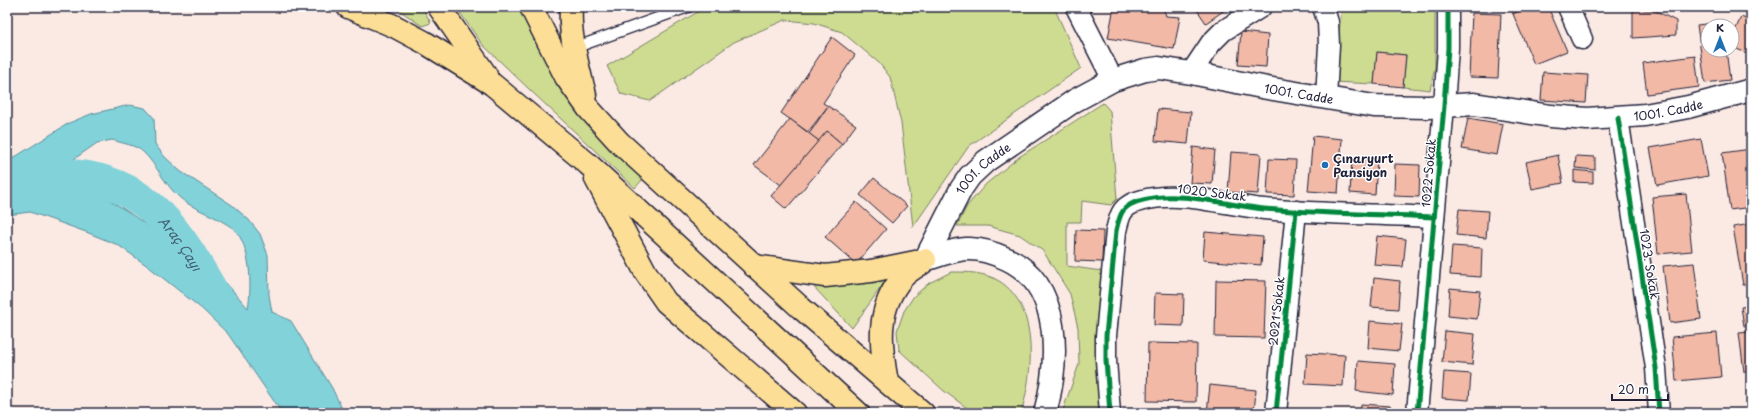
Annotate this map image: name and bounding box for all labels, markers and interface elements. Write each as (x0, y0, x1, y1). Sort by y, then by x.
north arrow (1700, 18, 1740, 58)
text: K (1716, 19, 1724, 36)
street label: 1001. Cadde (1263, 79, 1335, 108)
street label: 1001. Cadde (1633, 94, 1705, 125)
street label: 1001. Cadde (951, 138, 1014, 197)
street label: 1022 Sokak (1416, 138, 1440, 208)
place label: Çınaryurt Pansiyon (1333, 149, 1394, 181)
marker: Çınaryurt Pansiyon (1320, 160, 1330, 170)
street label: 1020 Sokak (1177, 179, 1248, 205)
water label: Araç Çayı (155, 211, 208, 275)
street label: 1023. Sokak (1636, 228, 1664, 301)
street label: 2021 Sokak (1263, 275, 1289, 346)
scale bar (1612, 376, 1668, 402)
text: 20 m (1618, 380, 1649, 398)

